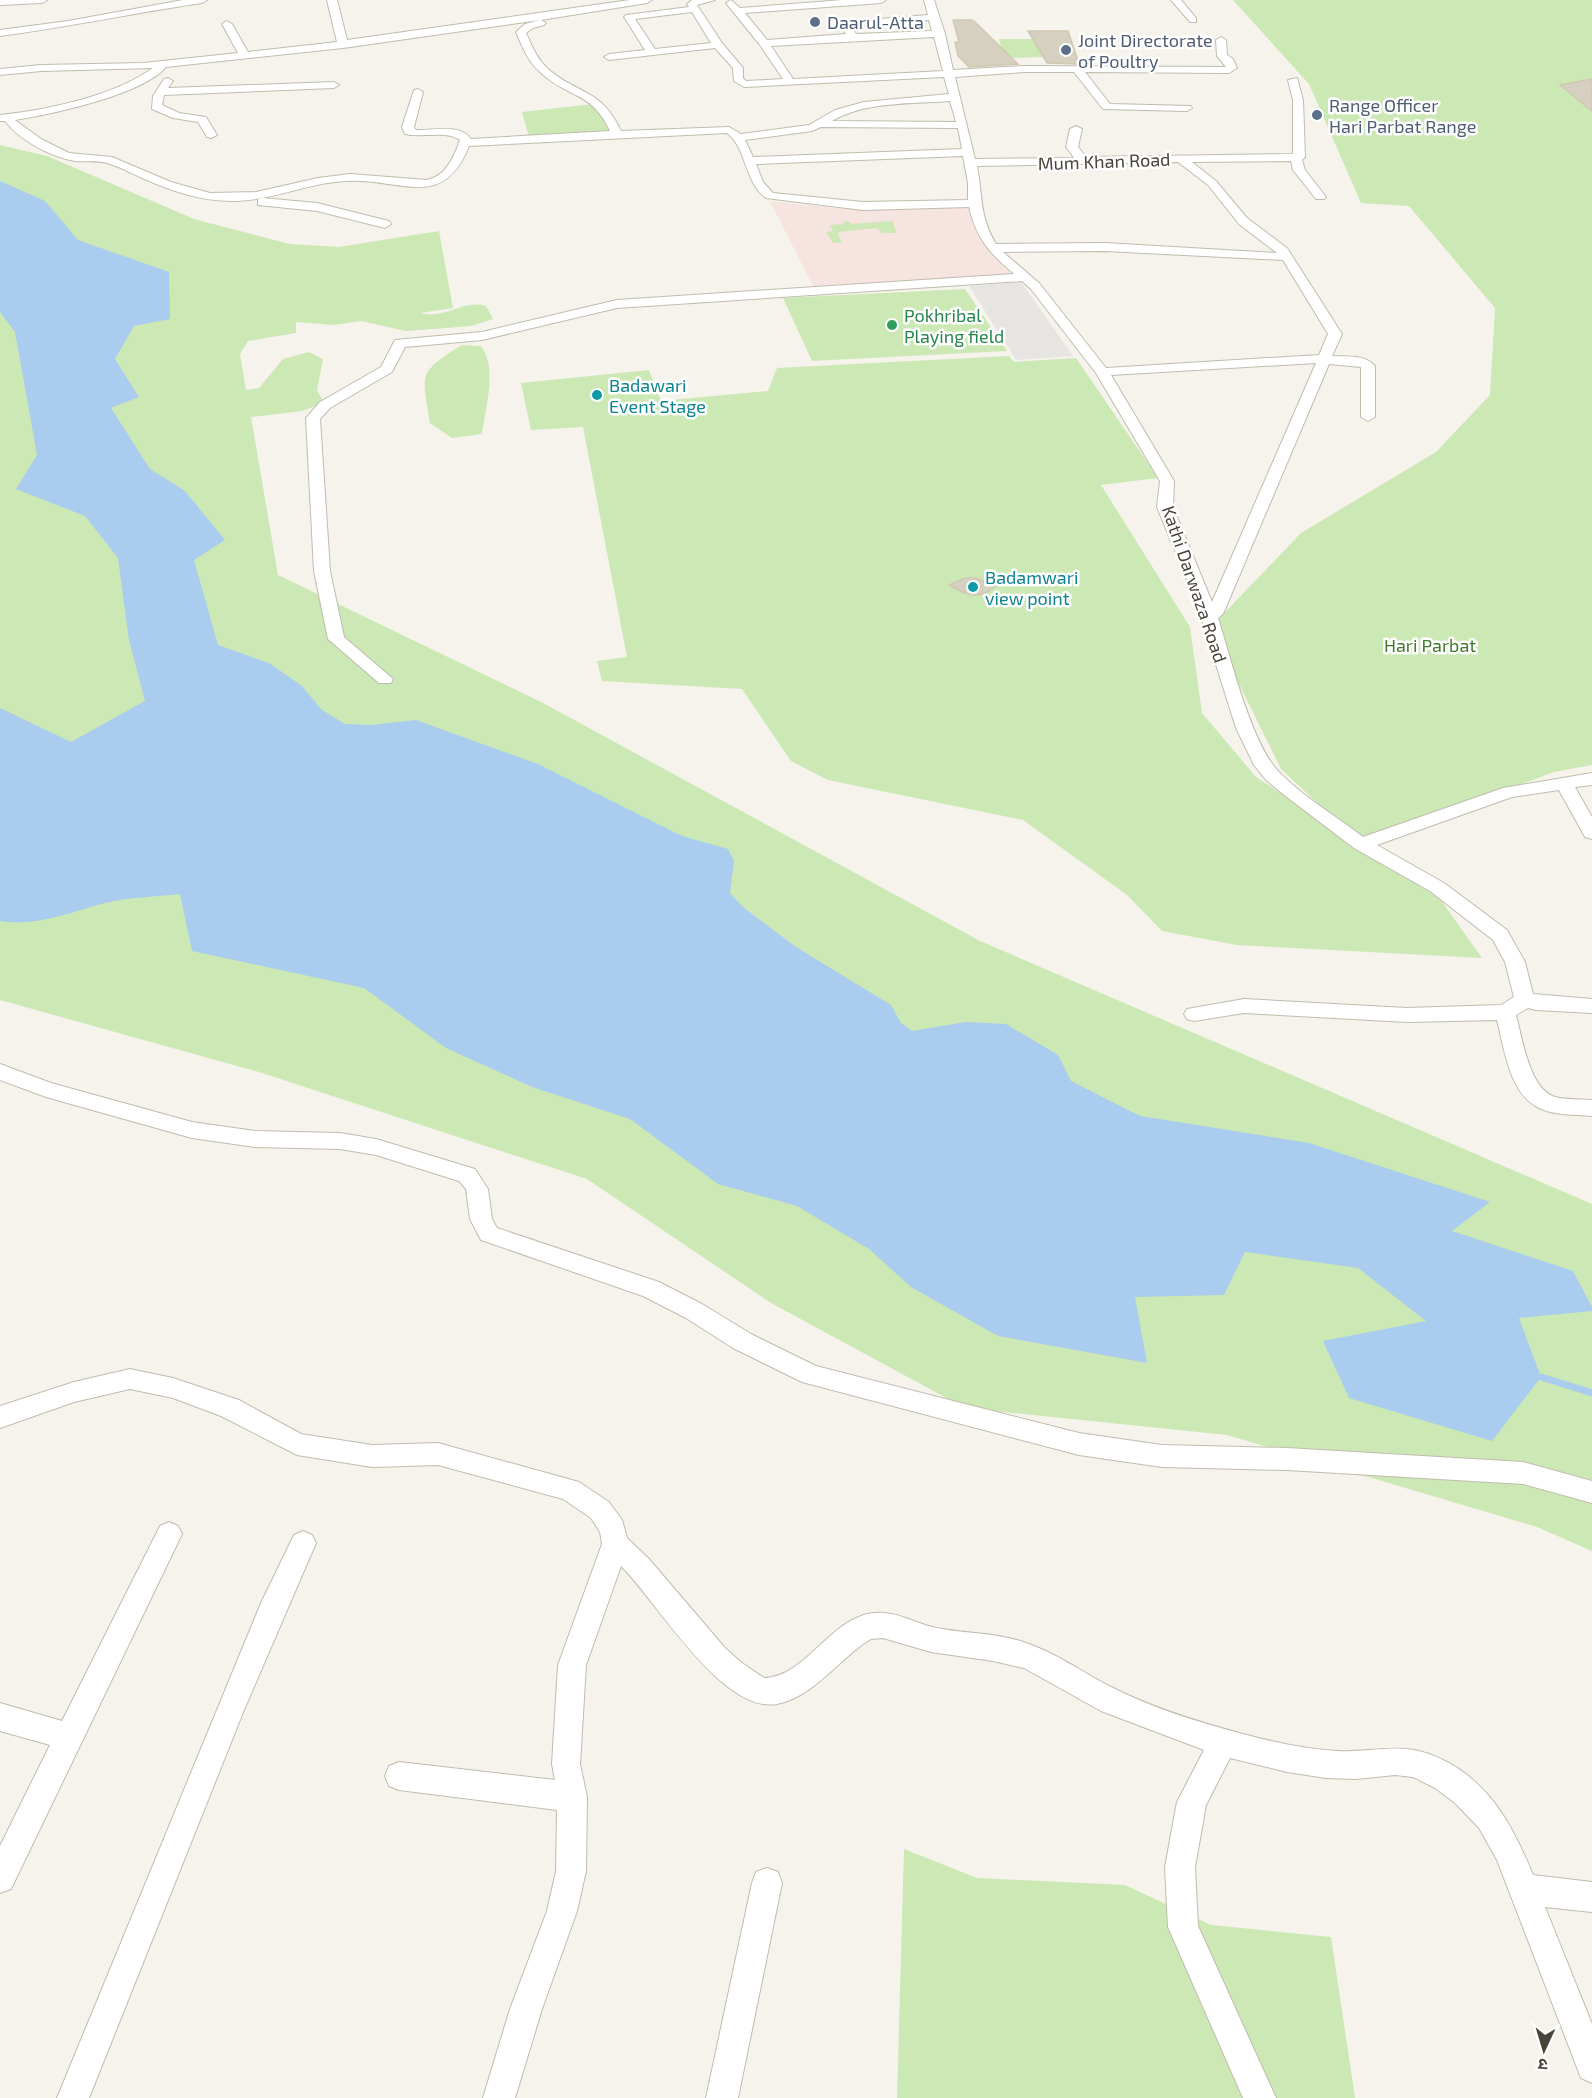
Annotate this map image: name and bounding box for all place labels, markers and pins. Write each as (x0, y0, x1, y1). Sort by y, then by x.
place label: Daarul-Atta (827, 11, 924, 33)
marker: Daarul-Atta (808, 15, 822, 29)
place label: Joint Directorate of Poultry (1078, 29, 1213, 72)
marker: Joint Directorate of Poultry (1059, 43, 1073, 57)
place label: Range Officer Hari Parbat Range (1329, 94, 1476, 137)
marker: Range Officer Hari Parbat Range (1310, 108, 1324, 122)
place label: Pokhribal Playing field (904, 304, 1004, 347)
marker: Pokhribal Playing field (885, 318, 899, 332)
place label: Badawari Event Stage (609, 374, 706, 417)
marker: Badawari Event Stage (590, 388, 604, 402)
place label: Badamwari view point (985, 566, 1078, 609)
marker: Badamwari view point (966, 580, 980, 594)

